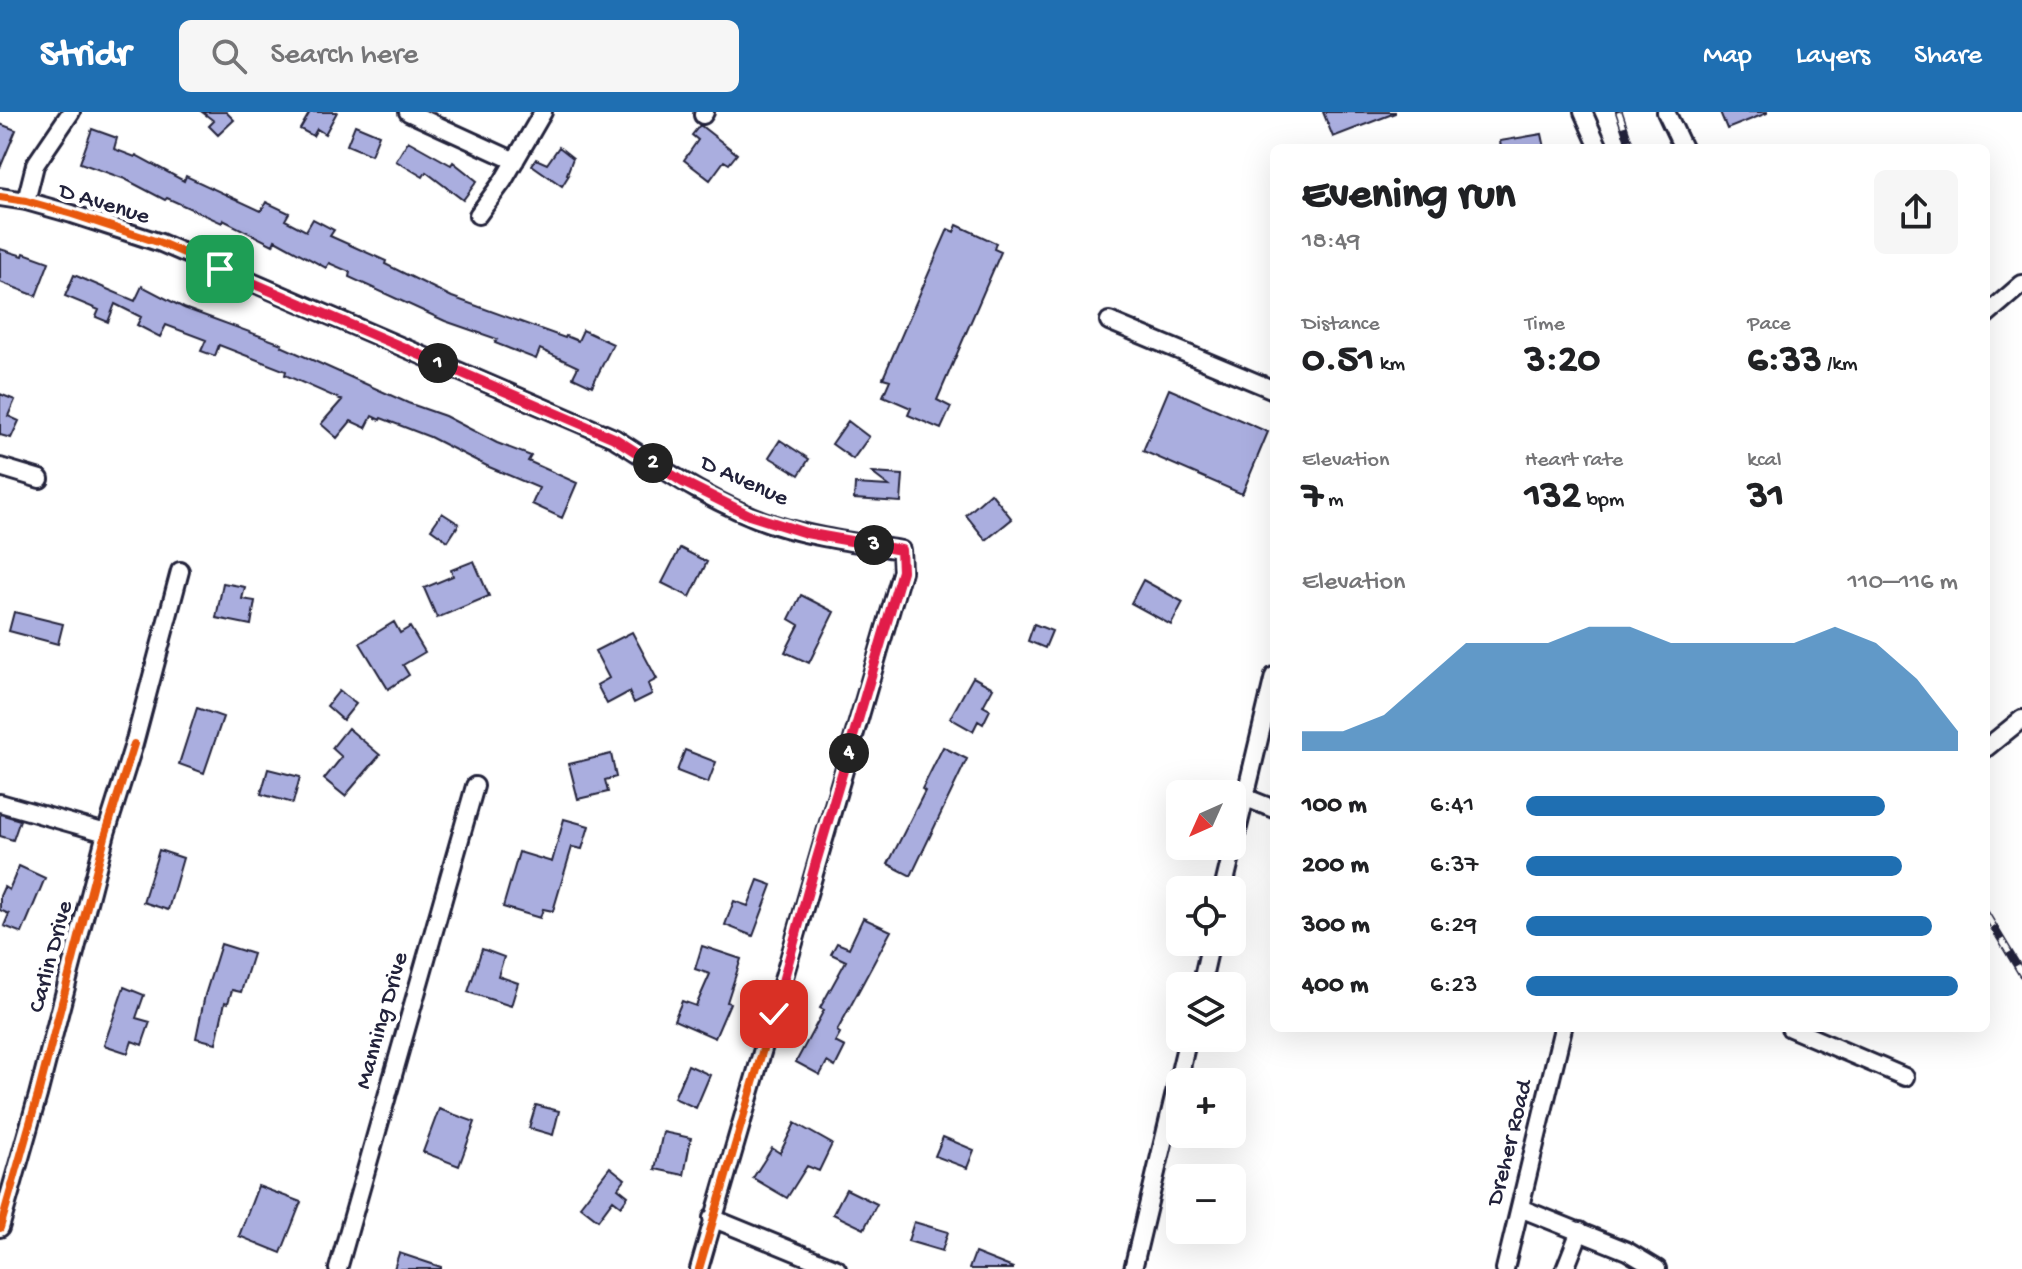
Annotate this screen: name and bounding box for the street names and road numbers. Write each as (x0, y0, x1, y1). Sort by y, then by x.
street label: D Avenue (53, 177, 154, 233)
street label: D Avenue (694, 449, 793, 515)
street label: Carlin Drive (23, 897, 81, 1016)
street label: Manning Drive (350, 949, 417, 1093)
street label: Dreher Road (1481, 1075, 1541, 1211)

